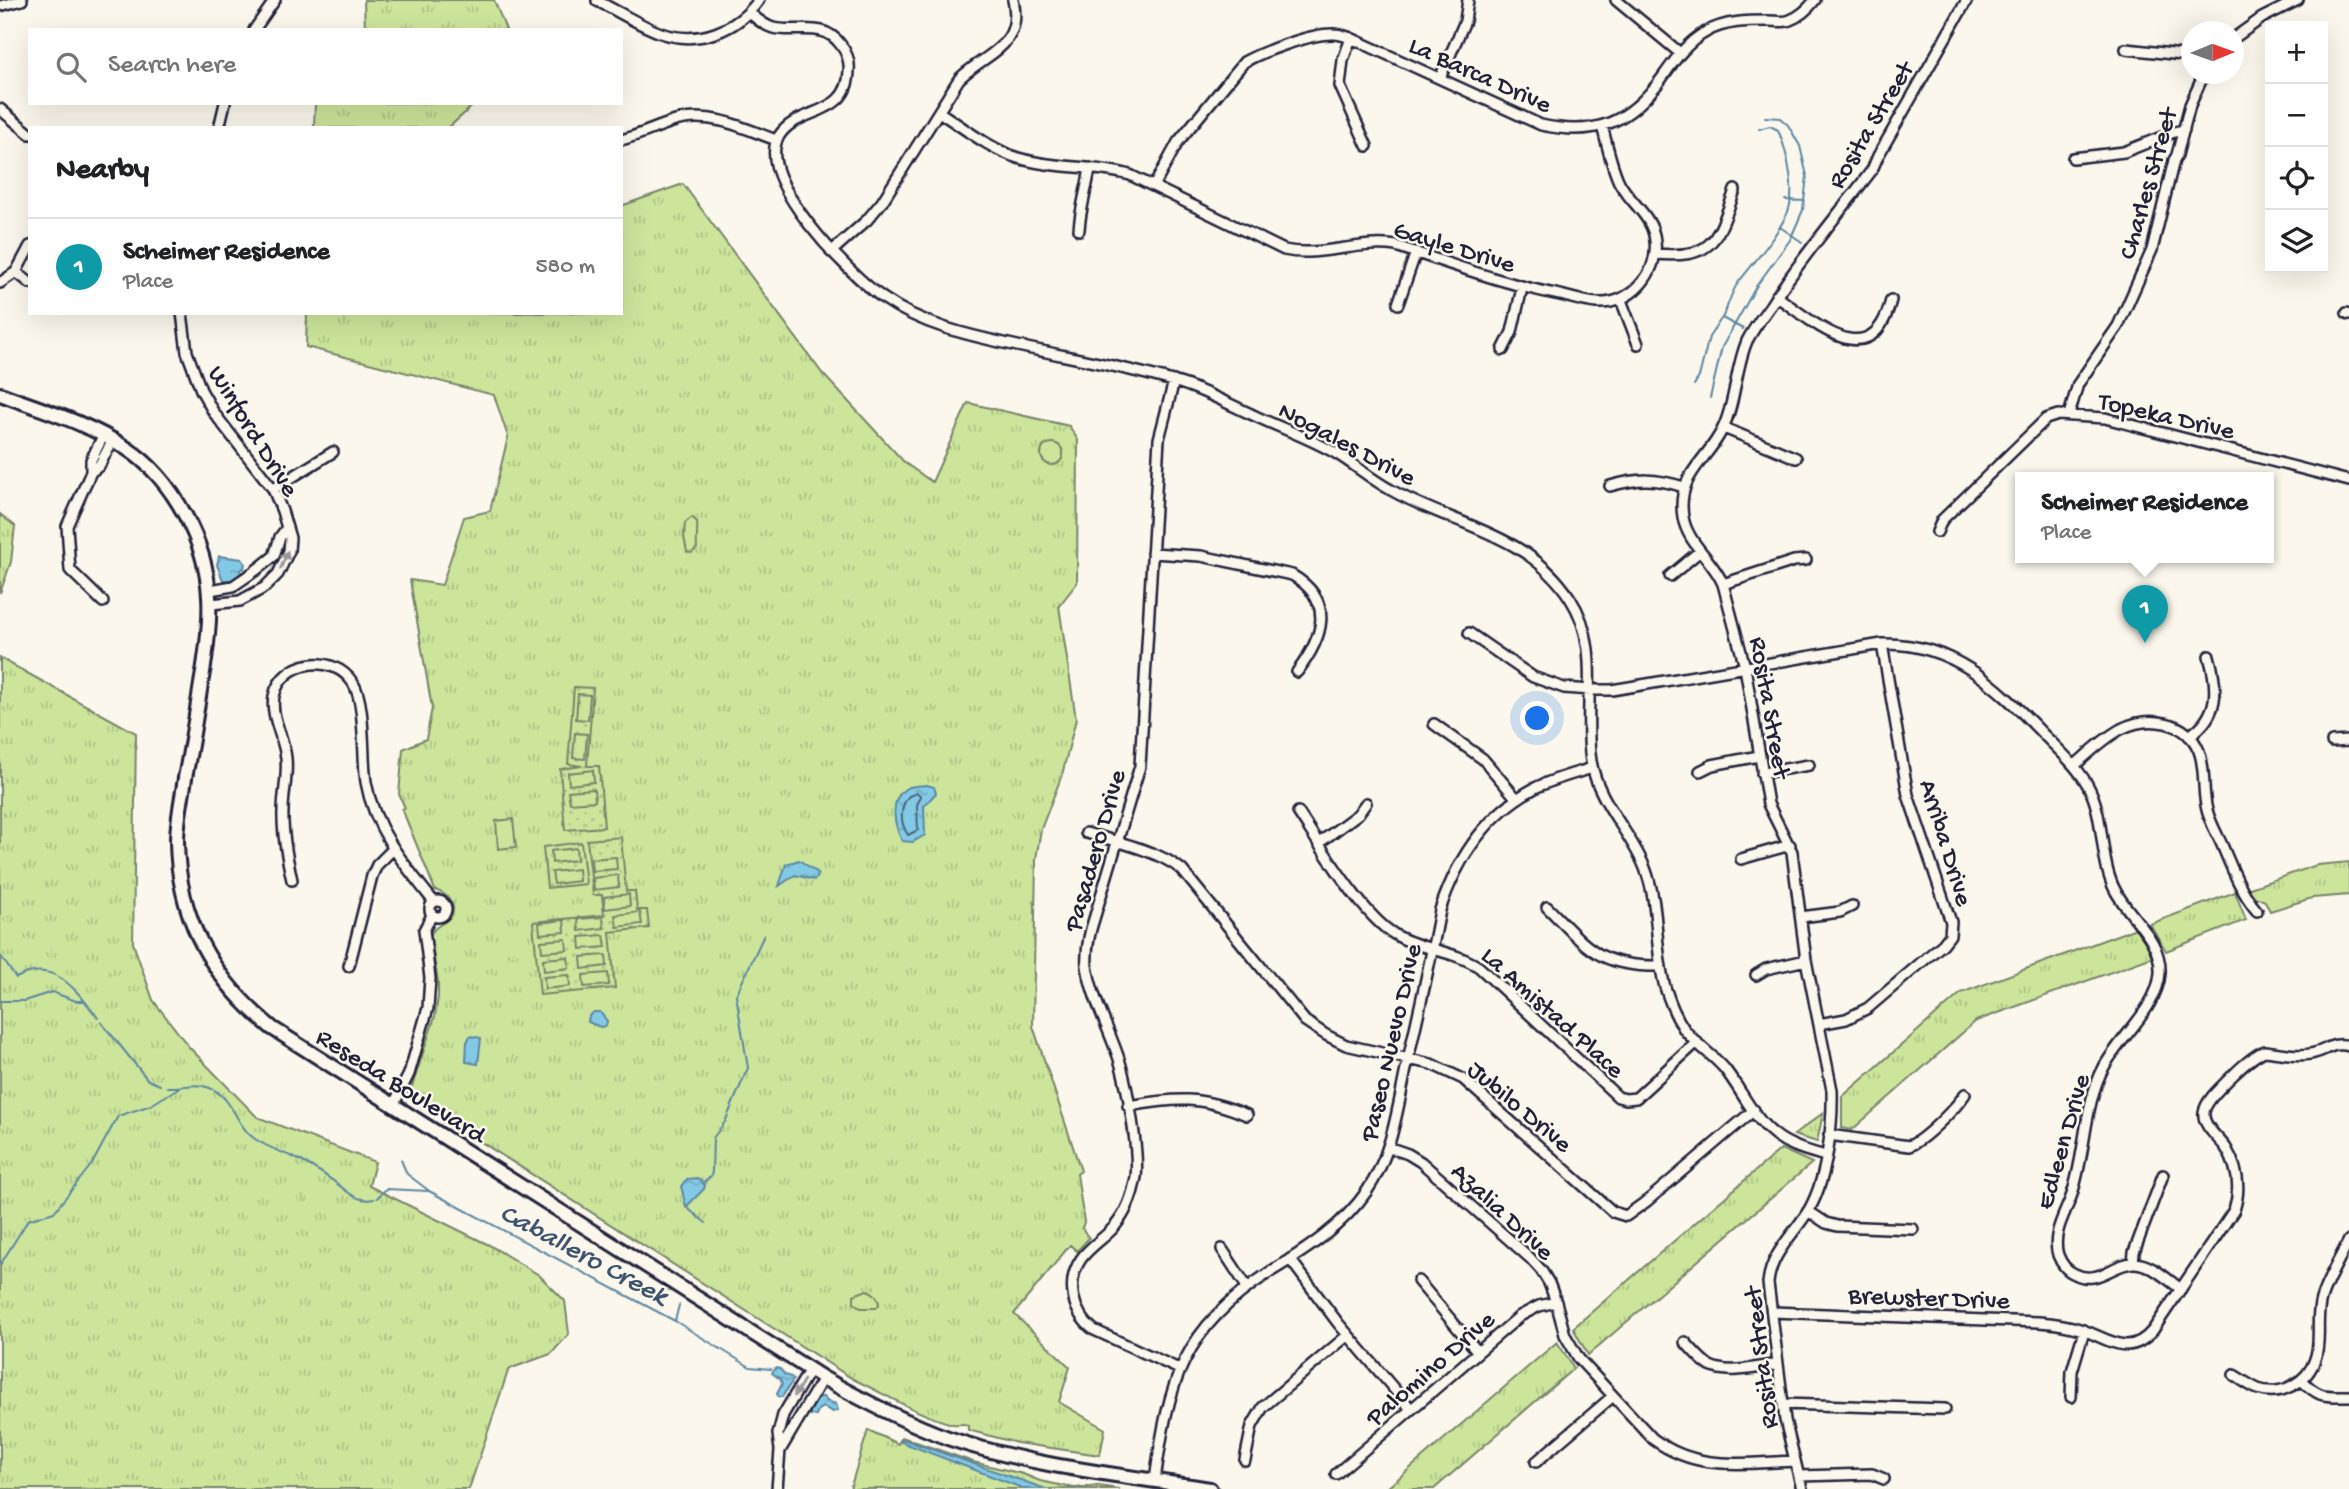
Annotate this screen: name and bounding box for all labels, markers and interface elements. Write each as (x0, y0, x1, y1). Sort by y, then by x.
north arrow (2181, 21, 2244, 84)
map controls (2265, 21, 2328, 273)
button: + (2265, 21, 2328, 84)
search box (28, 28, 623, 105)
street label: La Barca Drive (1403, 32, 1556, 123)
icon: search (52, 48, 90, 86)
text: Search here (108, 51, 236, 82)
street label: Rosita Street (1823, 55, 1924, 196)
button: − (2265, 84, 2328, 147)
street label: Charles Street (2114, 103, 2187, 263)
button: locate (2265, 147, 2328, 210)
text: Nearby (56, 154, 149, 189)
button: layers (2265, 210, 2328, 273)
street label: Gayle Drive (1389, 216, 1519, 283)
text: Scheimer Residence (123, 238, 330, 269)
text: 1 (74, 254, 84, 281)
text: 580 m (535, 254, 595, 281)
text: Place (123, 269, 173, 296)
street label: Winford Drive (199, 361, 304, 504)
street label: Topeka Drive (2093, 387, 2238, 449)
street label: Nogales Drive (1272, 397, 1420, 495)
popup (2015, 472, 2274, 563)
text: Scheimer Residence (2041, 489, 2248, 520)
text: Place (2041, 520, 2091, 547)
one-way arrow (279, 550, 290, 571)
pin: 1 (2122, 585, 2168, 643)
street label: Rosita Street (1740, 635, 1796, 783)
your location (1520, 701, 1554, 735)
street label: Pasadero Drive (1059, 766, 1135, 937)
street label: Arriba Drive (1910, 776, 1978, 911)
street label: Paseo Nuevo Drive (1355, 941, 1431, 1146)
street label: La Amistad Place (1473, 942, 1630, 1087)
street label: Reseda Boulevard (309, 1023, 492, 1153)
street label: Jubilo Drive (1459, 1056, 1577, 1162)
street label: Edleen Drive (2031, 1071, 2100, 1213)
street label: Azalia Drive (1443, 1158, 1559, 1269)
water label: Caballero Creek (493, 1198, 675, 1315)
street label: Rosita Street (1739, 1282, 1788, 1430)
street label: Brewster Drive (1847, 1282, 2011, 1319)
street label: Palomino Drive (1360, 1306, 1503, 1435)
one-way arrow (792, 1379, 805, 1398)

